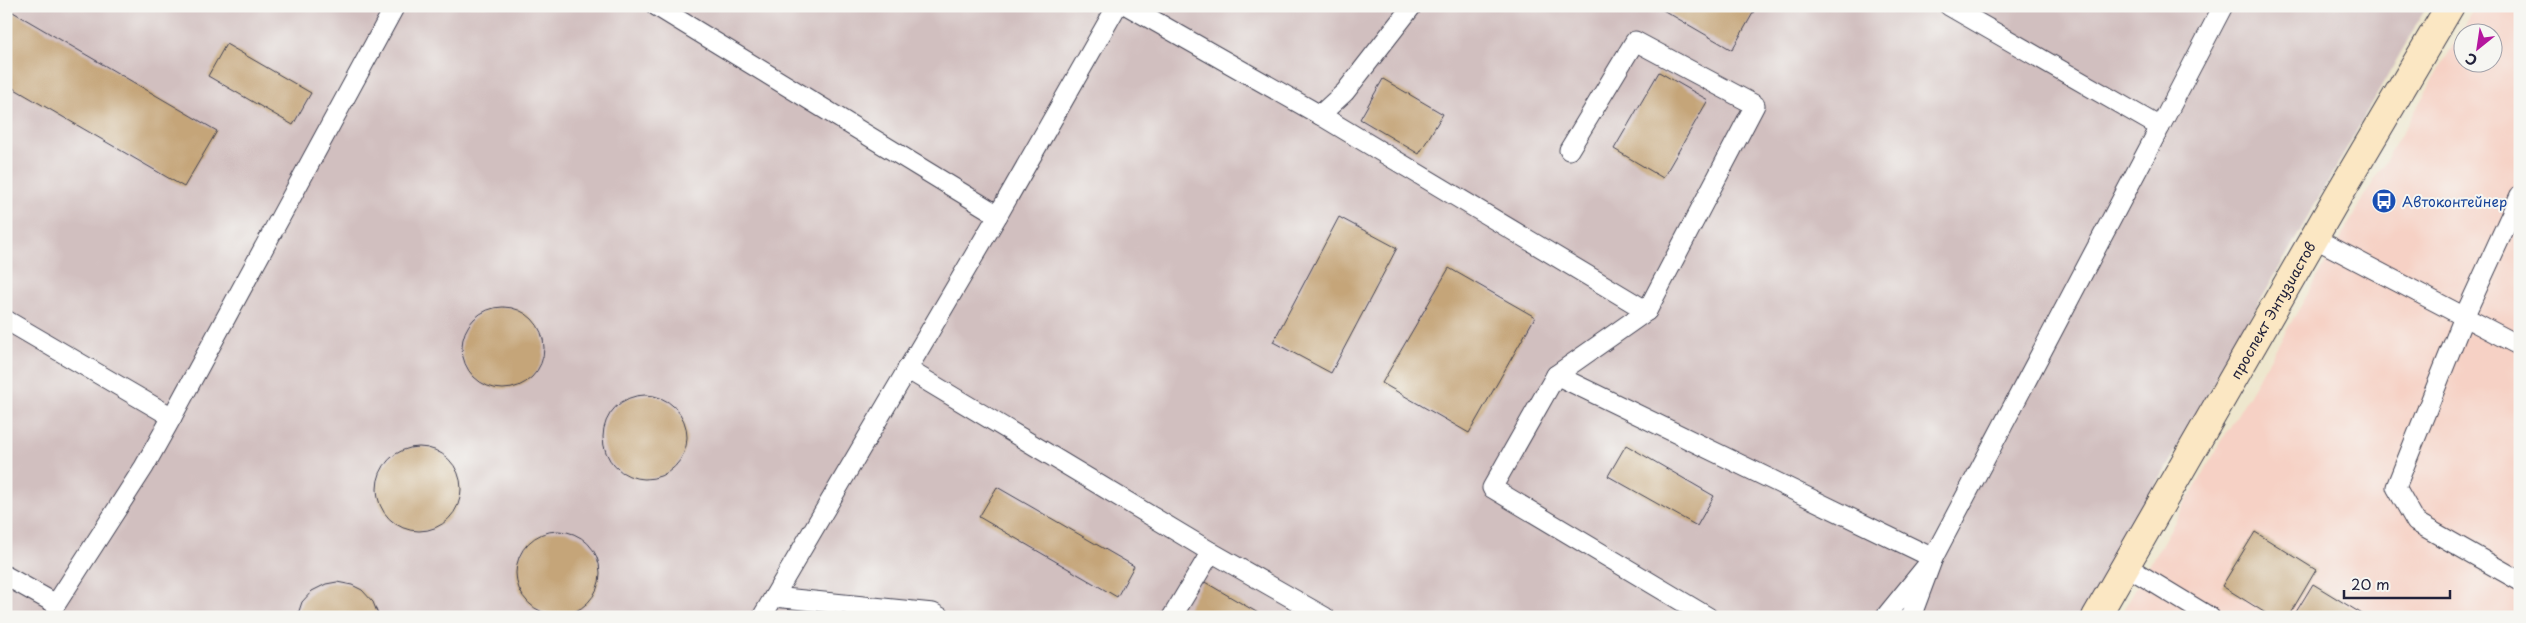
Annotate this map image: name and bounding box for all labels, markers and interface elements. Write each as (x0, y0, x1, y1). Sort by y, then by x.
north arrow (2454, 22, 2504, 72)
text: С (2461, 48, 2481, 71)
bus stop icon: Автоконтейнер (2371, 188, 2397, 214)
place label: Автоконтейнер (2402, 191, 2507, 212)
street label: проспект Энтузиастов (2225, 238, 2320, 383)
scale bar (2344, 568, 2450, 600)
text: 20 m (2351, 572, 2390, 595)

